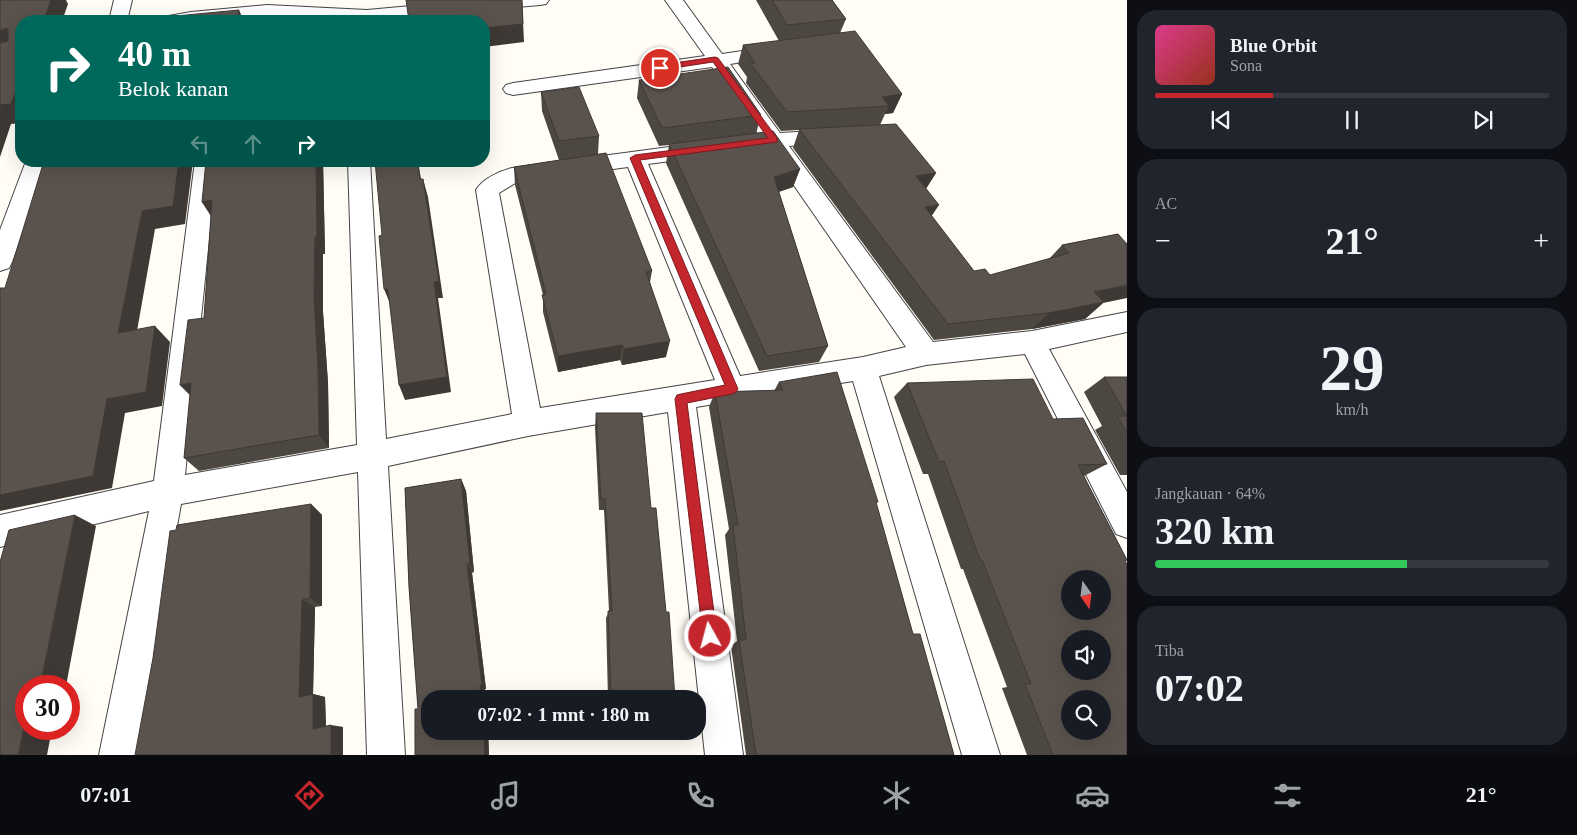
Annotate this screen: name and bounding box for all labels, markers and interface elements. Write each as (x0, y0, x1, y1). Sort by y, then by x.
icon: right (35, 35, 100, 100)
text: 40 m (118, 35, 191, 74)
text: Blue Orbit (1230, 35, 1317, 56)
pin (639, 47, 681, 89)
icon: arrive (646, 54, 674, 82)
text: Sona (1230, 57, 1262, 74)
text: Belok kanan (118, 76, 229, 101)
icon: previous (1207, 106, 1235, 134)
icon: pause (1338, 106, 1366, 134)
icon: next (1469, 106, 1497, 134)
icon: left (186, 130, 214, 158)
icon: ahead (239, 130, 267, 158)
icon: right (292, 130, 320, 158)
text: AC (1155, 195, 1177, 212)
text: 21° (1325, 220, 1379, 262)
text: − (1155, 225, 1171, 256)
text: + (1533, 225, 1549, 256)
text: 29 (1320, 332, 1385, 404)
text: km/h (1336, 401, 1368, 418)
text: Jangkauan · 64% (1155, 485, 1265, 502)
text: 320 km (1155, 510, 1274, 552)
north arrow (1061, 570, 1111, 620)
map controls (1061, 570, 1111, 740)
position arrow (683, 609, 735, 661)
button: sound (1061, 630, 1111, 680)
text: Tiba (1155, 642, 1184, 659)
text: 07:02 (1155, 667, 1244, 709)
speed limit sign: 30 (15, 675, 80, 740)
button: search (1061, 690, 1111, 740)
text: 07:02 · 1 mnt · 180 m (477, 704, 650, 725)
icon: directions (292, 778, 327, 813)
icon: music (488, 778, 523, 813)
icon: phone (683, 778, 718, 813)
icon: climate (879, 778, 914, 813)
icon: car (1075, 778, 1110, 813)
icon: filters (1270, 778, 1305, 813)
text: 07:01 (80, 782, 132, 807)
text: 21° (1466, 782, 1497, 807)

